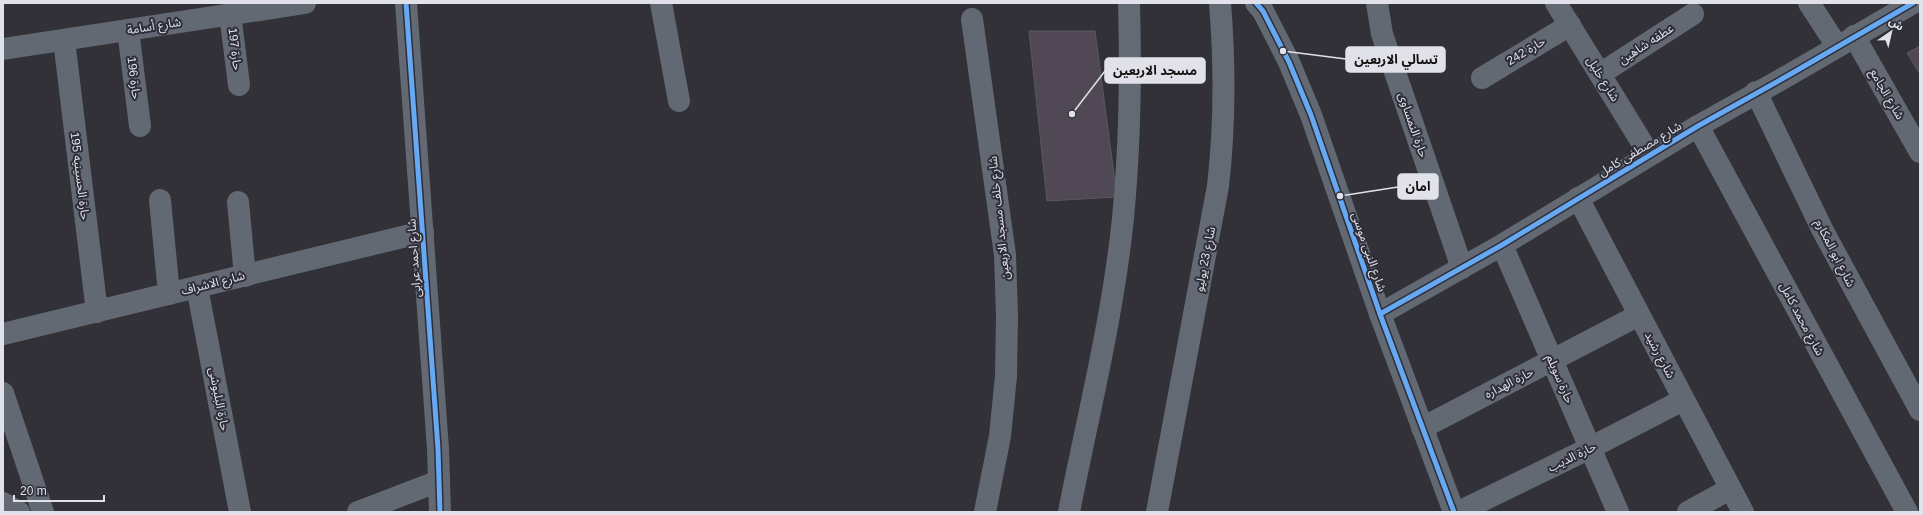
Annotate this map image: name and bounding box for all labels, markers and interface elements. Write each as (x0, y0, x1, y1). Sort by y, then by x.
north arrow (1871, 12, 1911, 52)
street label: شارع أسامة (126, 14, 182, 39)
text: ش (1886, 15, 1906, 34)
street label: عطفه شاهين (1616, 21, 1676, 67)
street label: حارة 197 (225, 27, 245, 71)
street label: حارة 242 (1504, 34, 1548, 68)
callout: تسالي الاربعين (1346, 47, 1445, 72)
text: تسالي الاربعين (1354, 52, 1438, 70)
street label: شارع خليل (1582, 54, 1622, 105)
street label: حارة 196 (124, 56, 144, 100)
callout: مسجد الاربعين (1105, 58, 1205, 83)
text: مسجد الاربعين (1113, 63, 1197, 78)
street label: شارع الجامع (1865, 66, 1907, 123)
street label: حارة النمساوى (1395, 91, 1431, 159)
street label: شارع مصطفى كامل (1596, 119, 1685, 181)
street label: حارة الحسينيه 195 (68, 131, 92, 221)
street label: شارع خلف مسجد الاربعين (986, 155, 1014, 281)
callout: امان (1398, 174, 1438, 199)
text: امان (1406, 179, 1430, 194)
street label: شارع النبى موسى (1347, 210, 1389, 294)
street label: شارع ابو المكارم (1810, 217, 1858, 290)
street label: شارع احمد عرابى (404, 218, 426, 298)
street label: شارع 23 يوليو (1192, 225, 1220, 293)
street label: شارع الاشراف (180, 268, 247, 300)
street label: شارع محمد كامل (1775, 280, 1827, 359)
street label: شارع رشيد (1640, 329, 1678, 382)
street label: حارة سويلم (1542, 352, 1577, 406)
street label: حارة الهداره (1482, 365, 1536, 401)
street label: حارة البلبوشى (206, 366, 232, 432)
street label: حارة الديب (1546, 439, 1598, 475)
scale bar (14, 477, 104, 503)
text: 20 m (20, 484, 47, 498)

